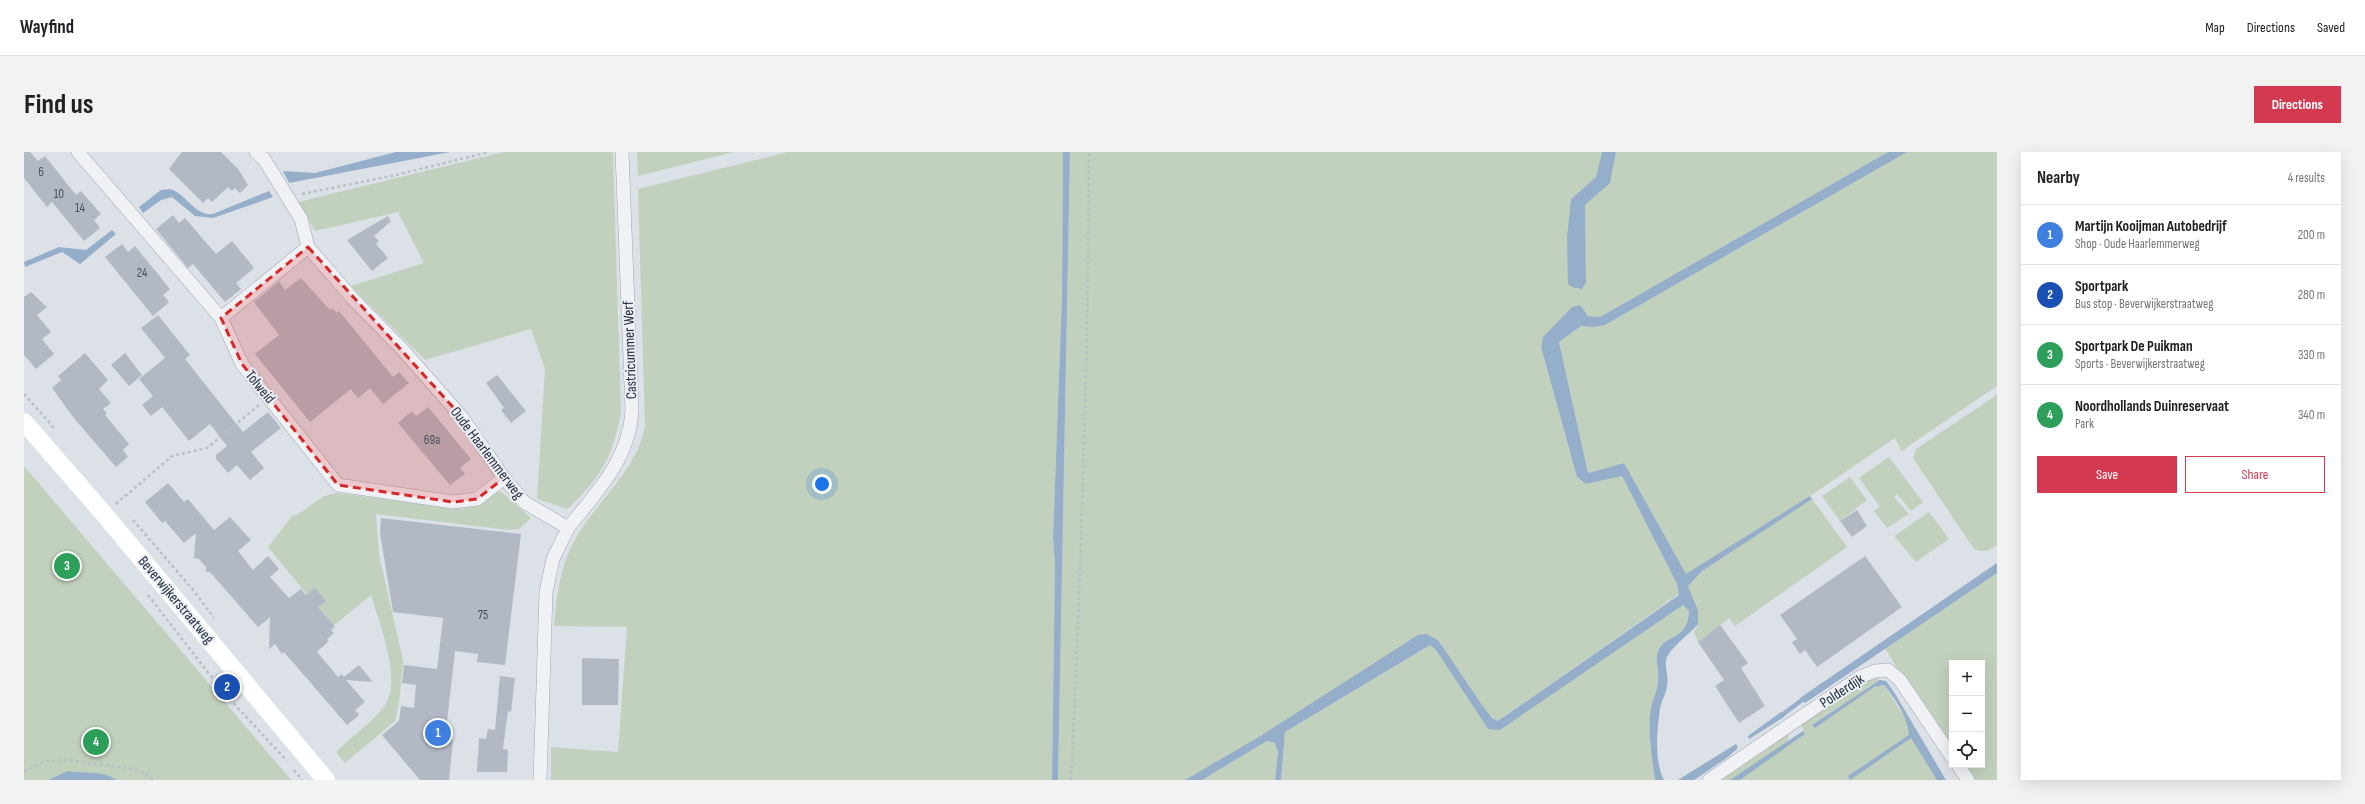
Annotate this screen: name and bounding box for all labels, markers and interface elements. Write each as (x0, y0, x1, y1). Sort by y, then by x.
text: Wayfind (20, 16, 74, 39)
text: Map (2205, 19, 2225, 36)
text: Directions (2247, 19, 2295, 36)
text: Saved (2317, 19, 2345, 36)
button: Directions (2254, 86, 2341, 123)
text: Find us (24, 88, 93, 121)
house number: 6 (38, 164, 44, 180)
text: Nearby (2037, 168, 2080, 188)
text: 4 results (2288, 170, 2325, 186)
house number: 10 (54, 186, 64, 202)
house number: 14 (75, 200, 86, 216)
text: Martijn Kooijman Autobedrijf (2075, 217, 2227, 236)
text: 1 (2047, 227, 2053, 243)
text: 200 m (2298, 227, 2325, 243)
text: Shop · Oude Haarlemmerweg (2075, 236, 2200, 252)
house number: 24 (137, 265, 148, 281)
text: Sportpark (2075, 277, 2128, 296)
text: 2 (2047, 287, 2053, 303)
text: 280 m (2298, 287, 2325, 303)
text: Bus stop · Beverwijkerstraatweg (2075, 296, 2213, 312)
street label: Castricummer Werf (619, 300, 641, 400)
text: Sportpark De Puikman (2075, 337, 2193, 356)
text: 3 (2047, 347, 2053, 363)
text: 330 m (2298, 347, 2325, 363)
text: Sports · Beverwijkerstraatweg (2075, 356, 2205, 372)
street label: Tolweid (241, 366, 279, 408)
text: Noordhollands Duinreservaat (2075, 397, 2229, 416)
street label: Oude Haarlemmerweg (446, 403, 528, 503)
text: 4 (2047, 407, 2053, 423)
text: 340 m (2298, 407, 2325, 423)
text: Park (2075, 416, 2094, 432)
house number: 69a (424, 432, 440, 448)
button: Save (2037, 456, 2177, 493)
button: Share (2185, 456, 2325, 493)
your location (812, 474, 832, 494)
pin: 3 (54, 551, 80, 581)
street label: Beverwijkerstraatweg (134, 552, 218, 648)
house number: 75 (478, 607, 488, 623)
map controls (1949, 660, 1985, 768)
button: + (1949, 660, 1985, 696)
street label: Polderdijk (1816, 669, 1868, 712)
pin: 2 (214, 672, 240, 702)
button: − (1949, 696, 1985, 732)
pin: 1 (425, 718, 451, 748)
pin: 4 (83, 727, 109, 757)
button: locate (1949, 732, 1985, 768)

